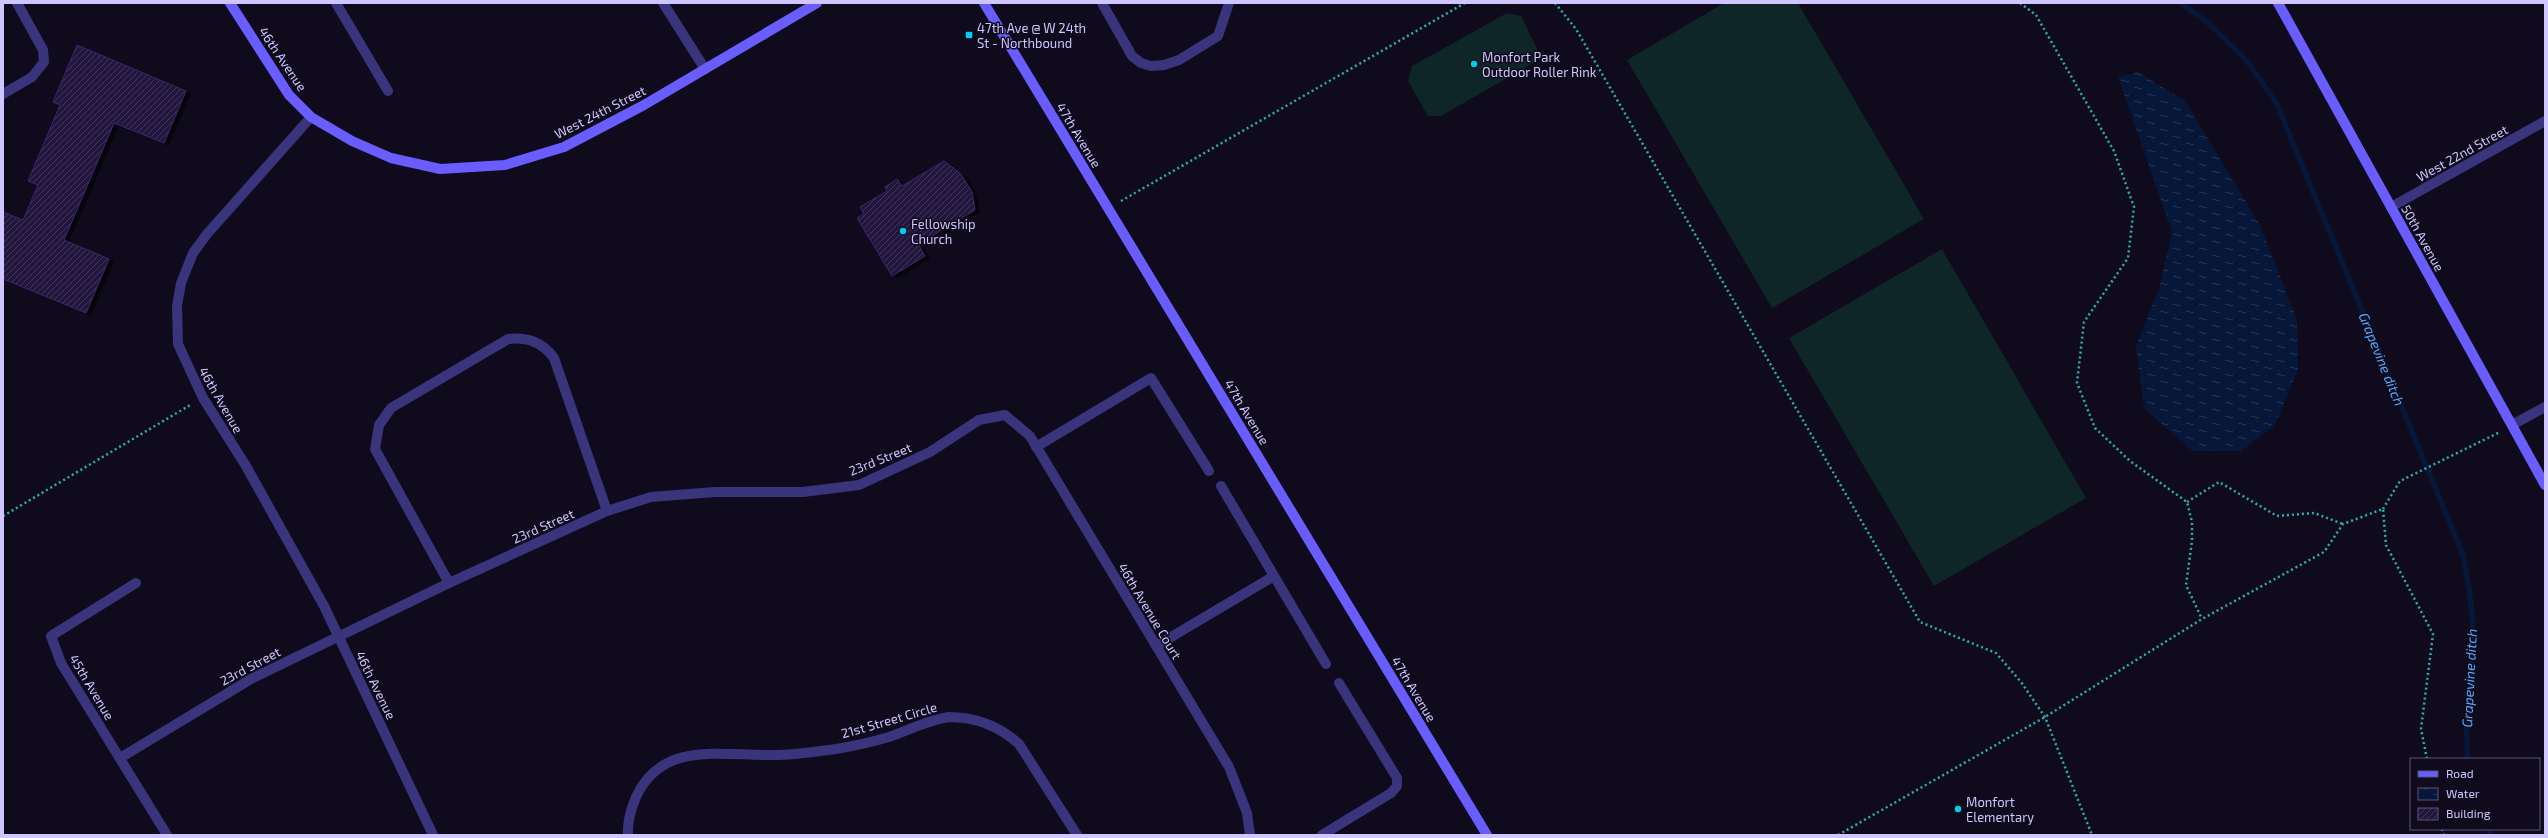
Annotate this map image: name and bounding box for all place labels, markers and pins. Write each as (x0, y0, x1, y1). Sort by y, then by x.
place label: 47th Ave @ W 24th St - Northbound (977, 20, 1086, 51)
marker: 47th Ave @ W 24th St - Northbound (964, 30, 974, 40)
place label: Monfort Park Outdoor Roller Rink (1482, 49, 1597, 80)
marker: Monfort Park Outdoor Roller Rink (1469, 59, 1479, 69)
place label: Fellowship Church (911, 216, 975, 247)
marker: Fellowship Church (898, 226, 908, 236)
place label: Monfort Elementary (1966, 794, 2034, 825)
marker: Monfort Elementary (1953, 804, 1963, 814)

